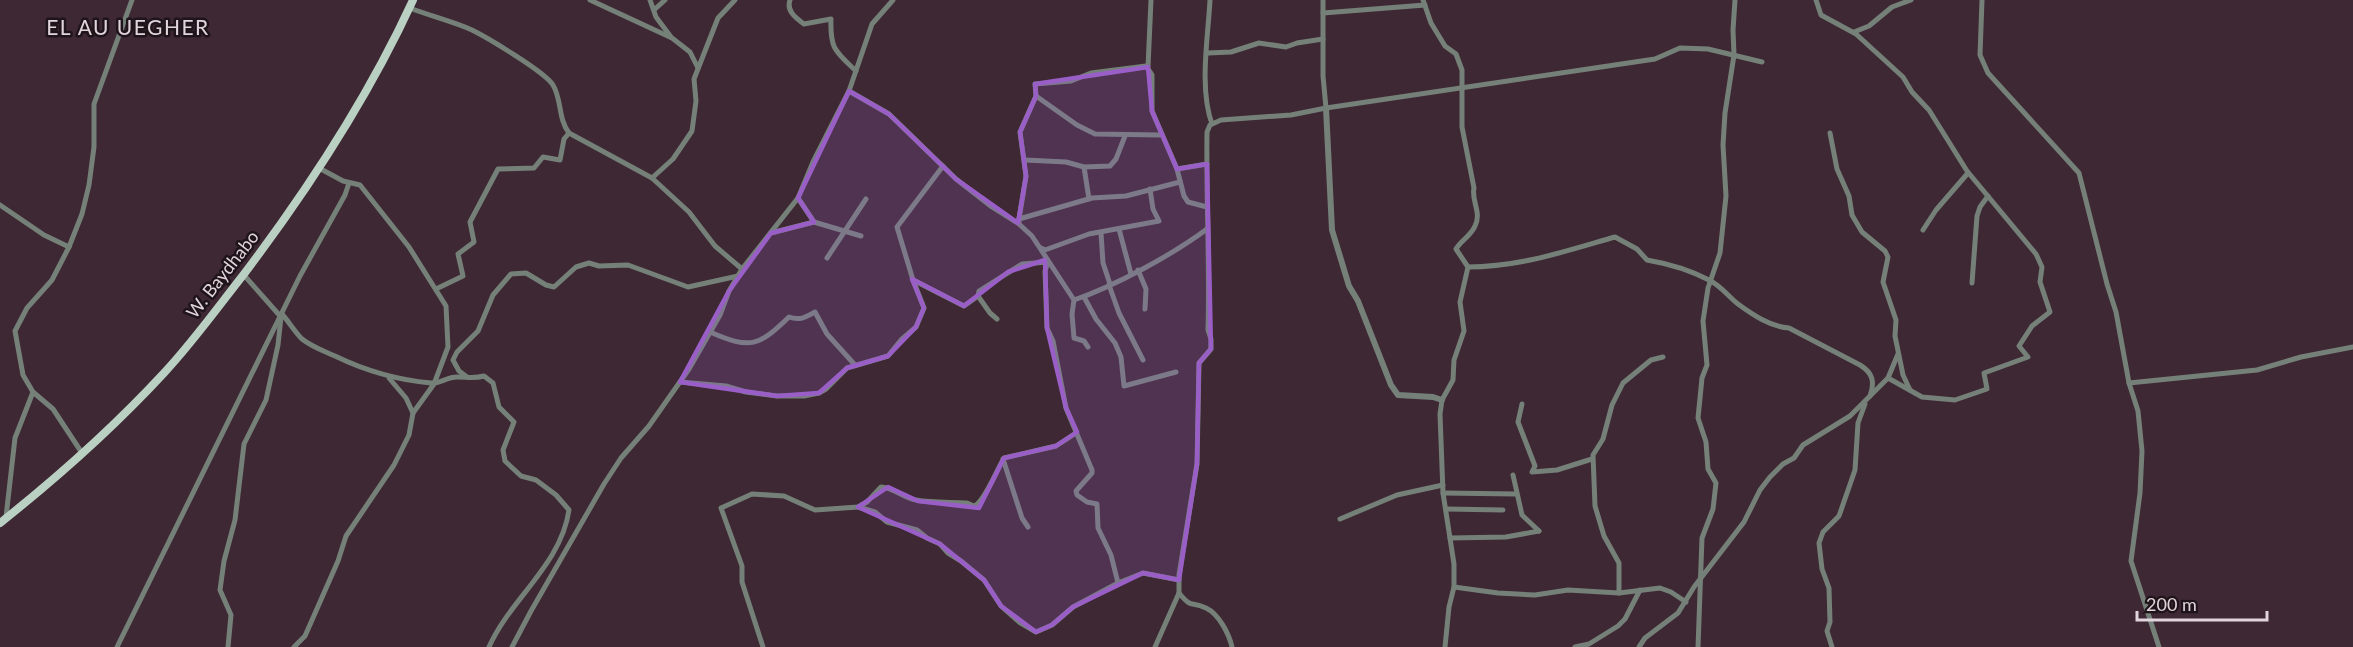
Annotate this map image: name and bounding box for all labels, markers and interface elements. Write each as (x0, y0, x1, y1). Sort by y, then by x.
district label: EL AU UEGHER (46, 14, 210, 39)
street label: W. Baydhabo (181, 226, 263, 322)
scale bar (2137, 584, 2268, 622)
text: 200 m (2146, 593, 2197, 615)

